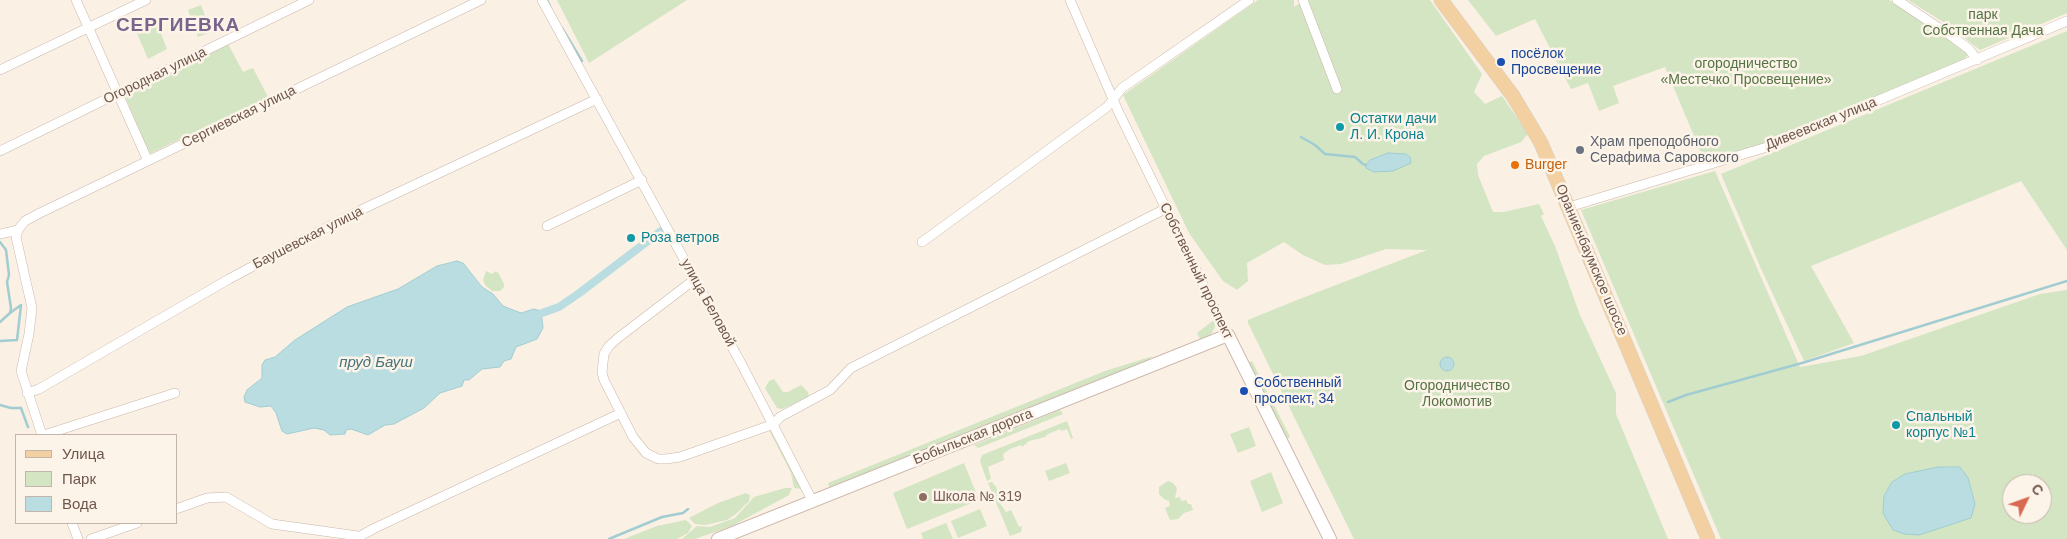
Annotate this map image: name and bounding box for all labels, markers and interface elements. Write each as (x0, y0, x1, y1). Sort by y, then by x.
park label: парк Собственная Дача (1923, 7, 2043, 40)
district label: СЕРГИЕВКА (115, 15, 241, 37)
street label: Огородная улица (101, 44, 209, 108)
place label: посёлок Просвещение (1511, 46, 1601, 78)
marker: посёлок Просвещение (1495, 56, 1507, 68)
park label: огородничество «Местечко Просвещение» (1660, 56, 1832, 88)
street label: Сергиевская улица (179, 82, 299, 152)
street label: Дивеевская улица (1763, 94, 1879, 154)
place label: Остатки дачи Л. И. Крона (1350, 111, 1437, 144)
marker: Остатки дачи Л. И. Крона (1334, 121, 1346, 133)
place label: Храм преподобного Серафима Саровского (1590, 134, 1739, 166)
marker: Храм преподобного Серафима Саровского (1574, 144, 1586, 156)
place label: Burger (1525, 157, 1567, 173)
marker: Burger (1509, 159, 1521, 171)
street label: Ораниенбаумское шоссе (1551, 182, 1631, 338)
street label: Собственный проспект (1156, 200, 1236, 342)
street label: Баушевская улица (250, 203, 366, 273)
place label: Роза ветров (641, 230, 719, 246)
marker: Роза ветров (625, 232, 637, 244)
street label: улица Беловой (677, 256, 739, 350)
water label: пруд Бауш (339, 354, 413, 372)
place label: Собственный проспект, 34 (1254, 375, 1342, 408)
park label: Огородничество Локомотив (1404, 378, 1510, 411)
marker: Собственный проспект, 34 (1238, 385, 1250, 397)
street label: Бобыльская дорога (911, 405, 1035, 469)
place label: Спальный корпус №1 (1906, 409, 1976, 442)
marker: Спальный корпус №1 (1890, 419, 1902, 431)
legend (15, 434, 178, 524)
text: Улица (62, 445, 105, 462)
text: Парк (62, 470, 96, 487)
north arrow (2002, 474, 2052, 524)
text: С (2028, 481, 2047, 499)
place label: Школа № 319 (933, 489, 1022, 505)
marker: Школа № 319 (917, 491, 929, 503)
text: Вода (62, 495, 97, 512)

